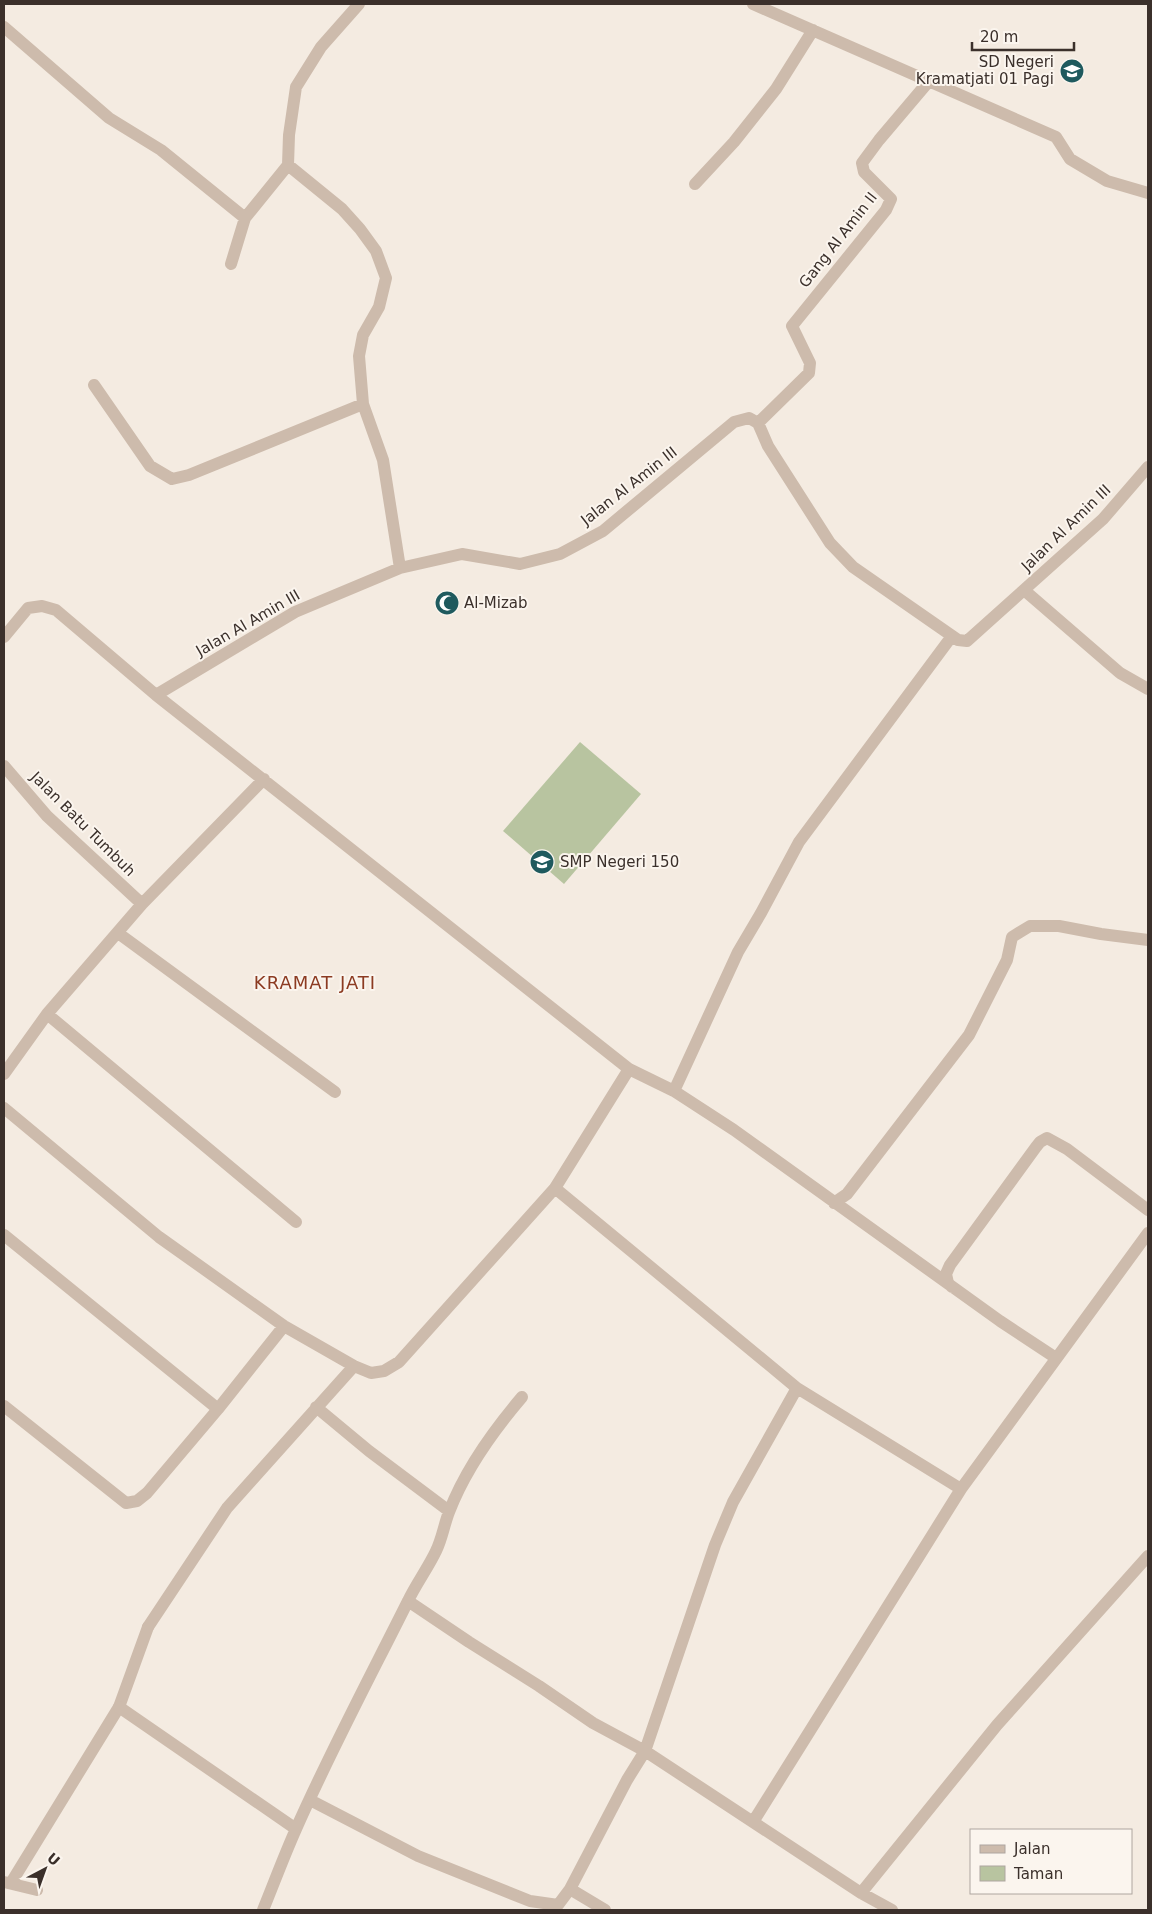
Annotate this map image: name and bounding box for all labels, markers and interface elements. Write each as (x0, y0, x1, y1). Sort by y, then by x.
scale bar (972, 20, 1074, 52)
text: 20 m (980, 28, 1018, 46)
place label: SD Negeri Kramatjati 01 Pagi (916, 53, 1054, 88)
school or university icon: SD Negeri Kramatjati 01 Pagi (1059, 58, 1085, 84)
street label: Gang Al Amin II (795, 189, 881, 291)
street label: Jalan Al Amin III (577, 443, 681, 530)
street label: Jalan Al Amin III (1017, 481, 1114, 576)
street label: Jalan Al Amin III (192, 586, 303, 661)
mosque icon: Al-Mizab (434, 590, 460, 616)
place label: Al-Mizab (464, 594, 528, 612)
street label: Jalan Batu Tumbuh (26, 767, 139, 880)
school or university icon: SMP Negeri 150 (529, 849, 555, 875)
place label: SMP Negeri 150 (560, 853, 679, 871)
district label: KRAMAT JATI (254, 972, 376, 993)
legend (970, 1829, 1132, 1894)
text: Jalan (1013, 1840, 1050, 1858)
north arrow (20, 1844, 70, 1894)
text: U (44, 1849, 63, 1869)
text: Taman (1013, 1865, 1063, 1883)

